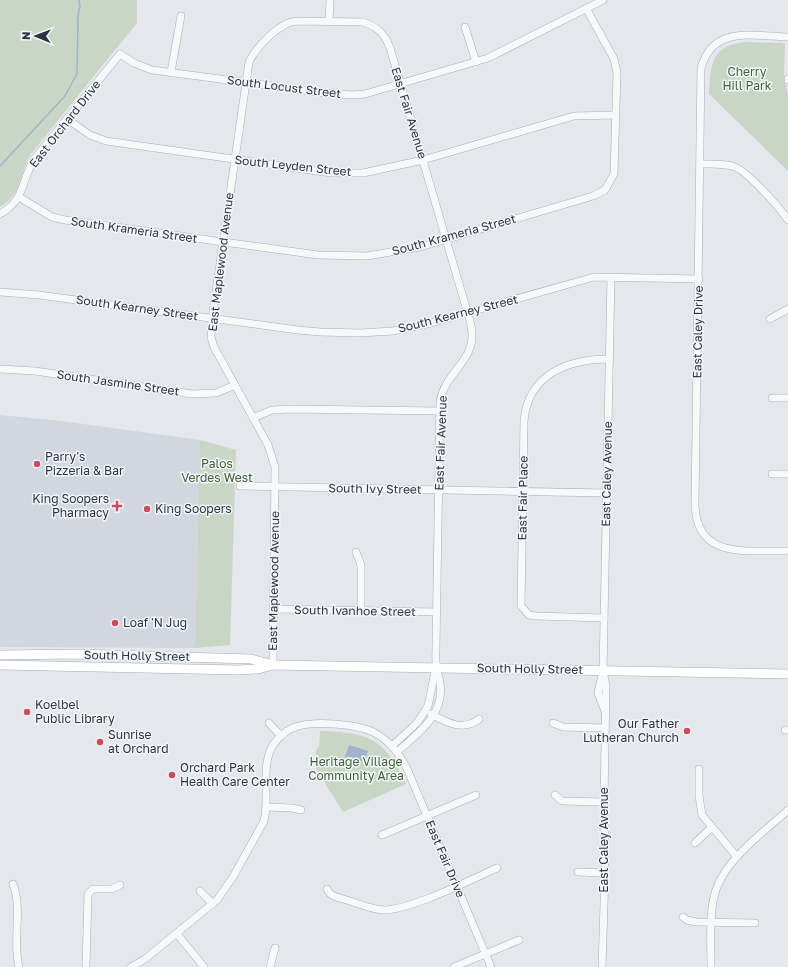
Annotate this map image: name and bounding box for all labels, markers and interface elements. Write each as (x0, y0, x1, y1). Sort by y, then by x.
north arrow (16, 16, 56, 56)
text: N (19, 32, 32, 40)
park label: Cherry Hill Park (723, 64, 772, 93)
street label: East Fair Avenue (388, 65, 431, 161)
street label: South Locust Street (226, 72, 342, 101)
street label: East Orchard Drive (26, 77, 103, 170)
street label: South Leyden Street (234, 152, 352, 179)
street label: East Maplewood Avenue (205, 192, 236, 332)
street label: South Krameria Street (390, 211, 518, 258)
street label: South Krameria Street (70, 213, 199, 246)
street label: East Caley Drive (689, 285, 706, 379)
street label: South Kearney Street (396, 291, 520, 336)
street label: South Kearney Street (75, 292, 199, 324)
street label: South Jasmine Street (56, 366, 181, 399)
street label: East Fair Avenue (431, 395, 450, 491)
street label: East Caley Avenue (598, 421, 615, 527)
place label: Parry's Pizzeria & Bar (45, 449, 124, 478)
street label: East Fair Place (514, 455, 531, 540)
park label: Palos Verdes West (181, 456, 253, 485)
marker: Parry's Pizzeria & Bar (32, 459, 42, 469)
street label: South Ivy Street (328, 480, 422, 497)
place label: King Soopers Pharmacy (32, 491, 109, 520)
marker: King Soopers Pharmacy (112, 501, 122, 511)
place label: King Soopers (155, 501, 232, 516)
marker: King Soopers (142, 504, 152, 514)
street label: East Maplewood Avenue (265, 511, 282, 651)
street label: South Ivanhoe Street (294, 602, 416, 619)
place label: Loaf 'N Jug (123, 615, 187, 630)
marker: Loaf 'N Jug (110, 618, 120, 628)
street label: South Holly Street (84, 647, 190, 664)
street label: South Holly Street (477, 660, 583, 677)
place label: Koelbel Public Library (35, 697, 115, 726)
marker: Koelbel Public Library (22, 707, 32, 717)
place label: Our Father Lutheran Church (583, 716, 679, 745)
marker: Our Father Lutheran Church (682, 726, 692, 736)
place label: Sunrise at Orchard (108, 727, 169, 756)
marker: Sunrise at Orchard (95, 737, 105, 747)
park label: Heritage Village Community Area (308, 754, 404, 783)
place label: Orchard Park Health Care Center (180, 760, 290, 789)
marker: Orchard Park Health Care Center (167, 770, 177, 780)
street label: East Caley Avenue (596, 787, 611, 893)
street label: East Fair Drive (422, 818, 468, 900)

